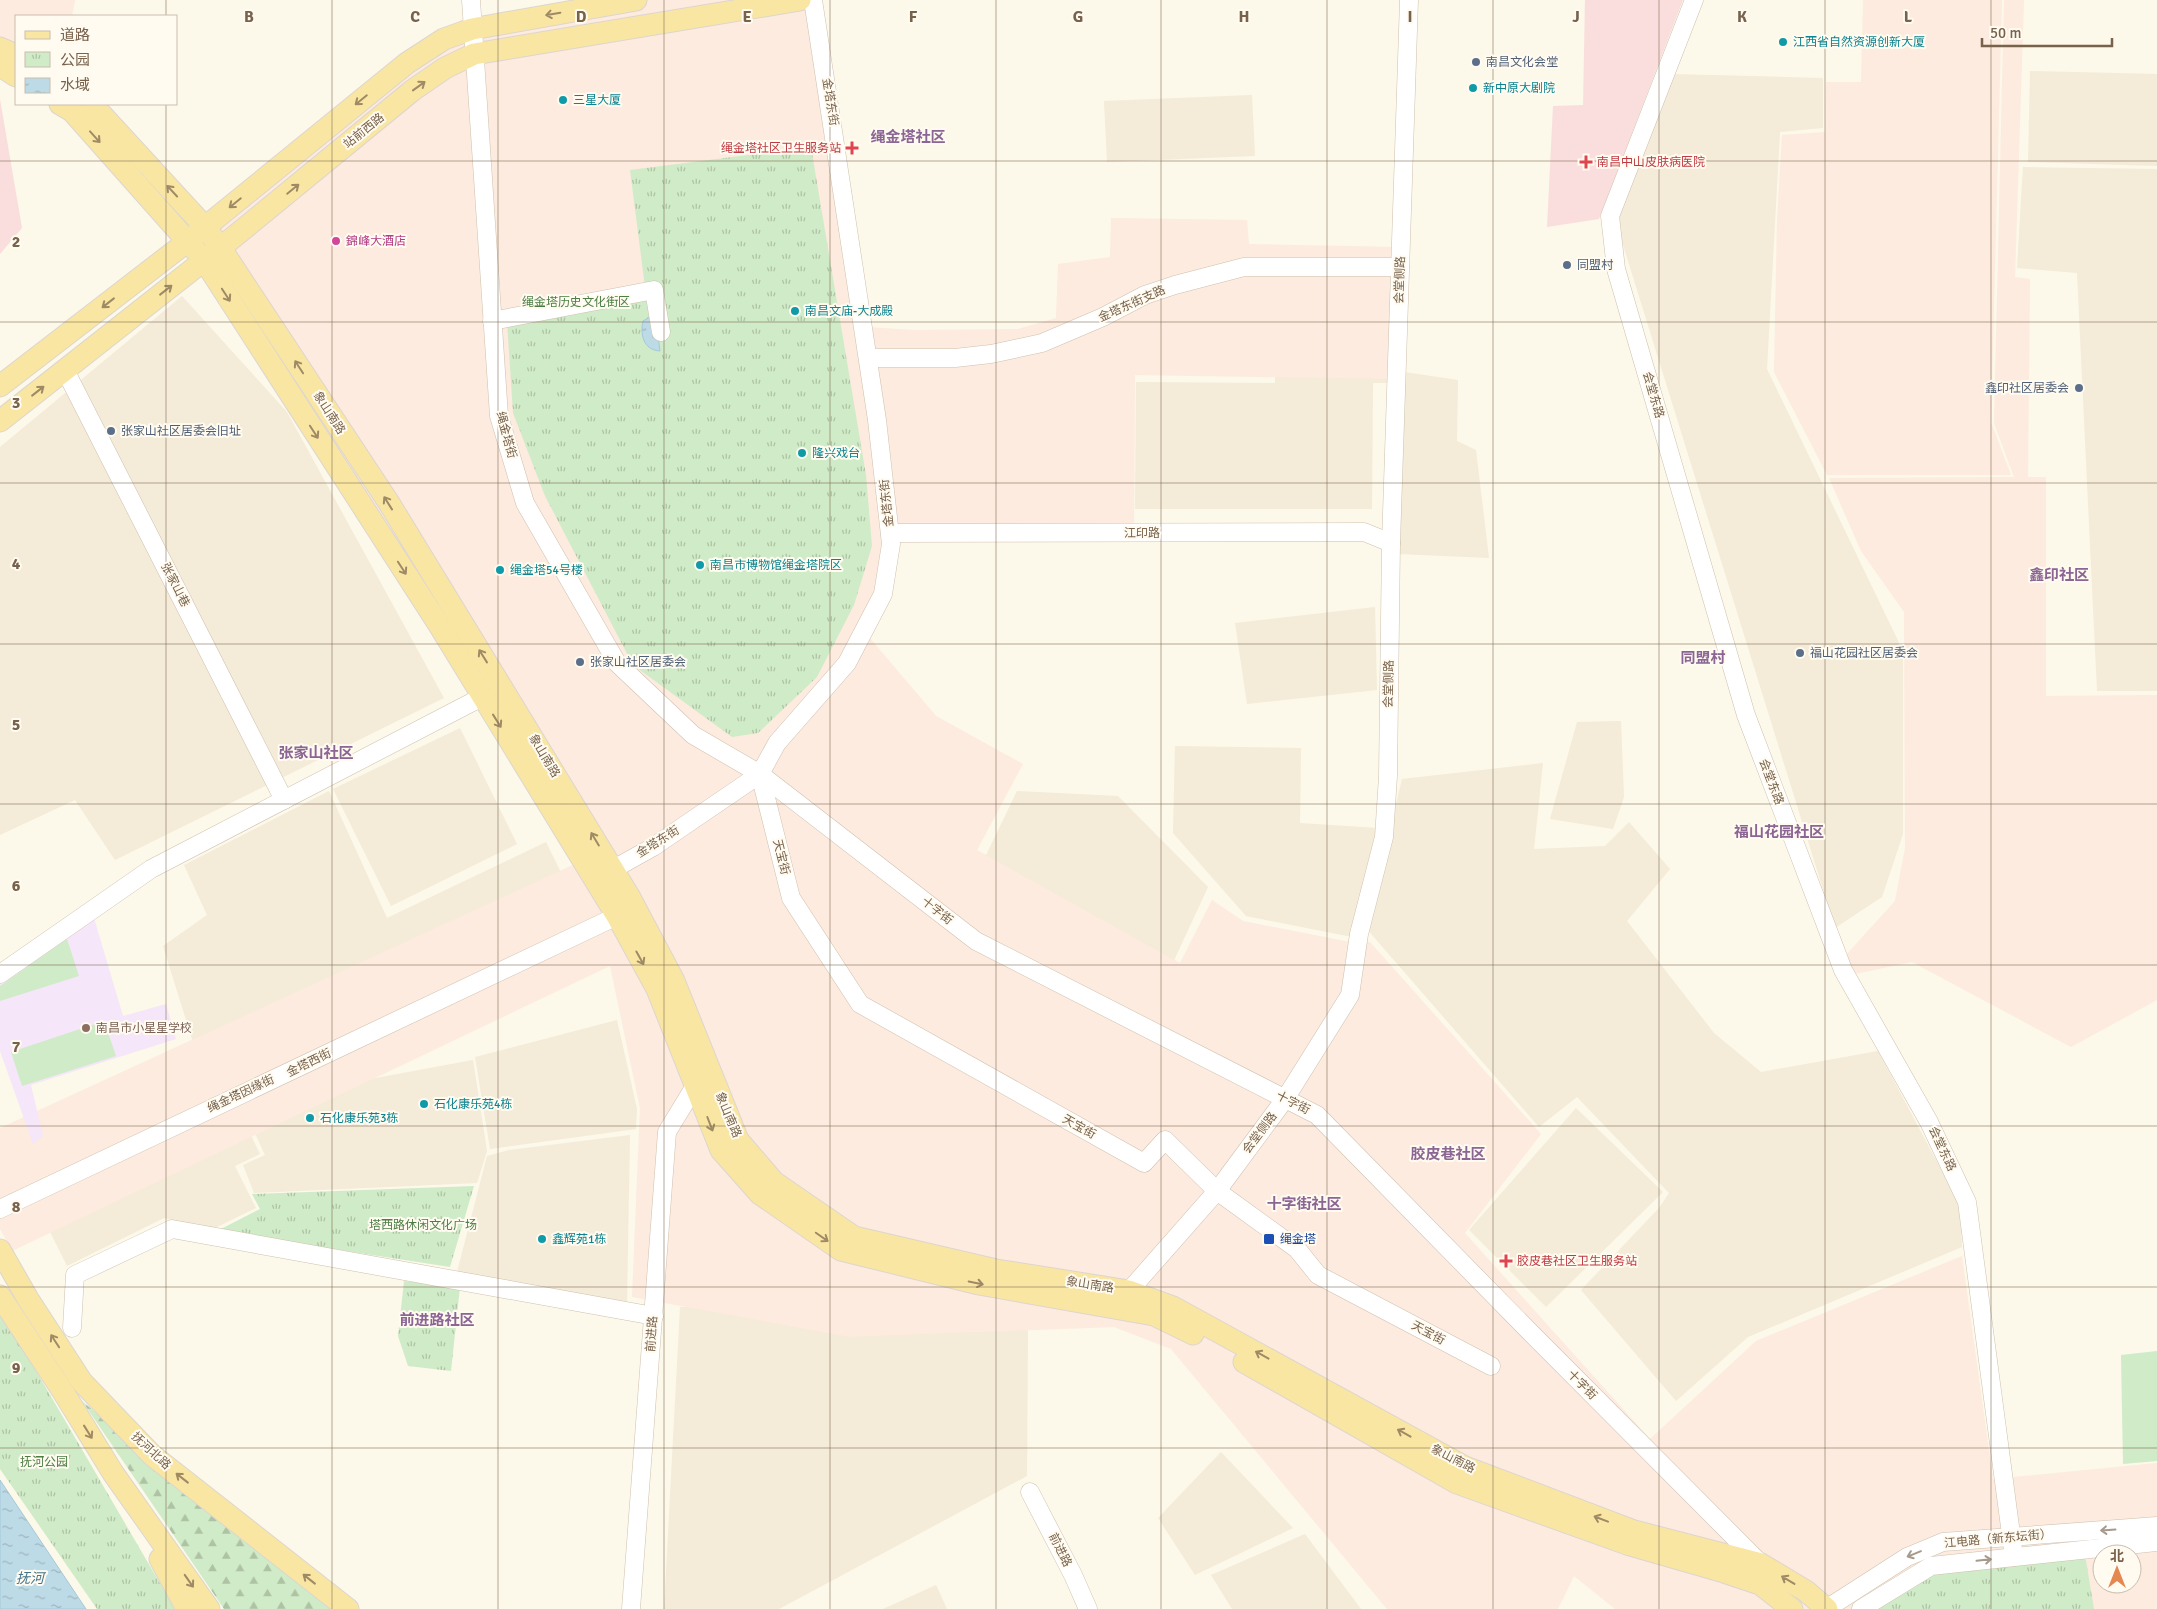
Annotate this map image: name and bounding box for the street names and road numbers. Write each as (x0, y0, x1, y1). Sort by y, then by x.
street label: 金塔东街 (819, 77, 841, 127)
street label: 站前西路 (341, 110, 387, 152)
street label: 会堂侧路 (1392, 256, 1408, 304)
street label: 金塔东街支路 (1096, 283, 1168, 325)
street label: 会堂东路 (1639, 370, 1667, 420)
street label: 象山南路 (310, 389, 348, 437)
street label: 绳金塔街 (493, 410, 519, 460)
street label: 金塔东街 (877, 478, 897, 528)
street label: 江印路 (1124, 526, 1160, 541)
street label: 张家山巷 (157, 560, 193, 610)
street label: 会堂侧路 (1381, 660, 1397, 708)
street label: 象山南路 (525, 732, 563, 780)
street label: 会堂东路 (1755, 757, 1787, 807)
street label: 金塔东街 (634, 823, 682, 861)
street label: 天宝街 (769, 838, 793, 876)
street label: 十字街 (918, 894, 956, 928)
street label: 金塔西街 (284, 1046, 334, 1080)
street label: 绳金塔因缘街 (205, 1072, 277, 1116)
street label: 十字街 (1274, 1088, 1312, 1118)
street label: 象山南路 (712, 1090, 744, 1140)
street label: 会堂侧路 (1240, 1109, 1280, 1157)
street label: 天宝街 (1060, 1112, 1098, 1142)
street label: 会堂东路 (1925, 1124, 1959, 1174)
street label: 象山南路 (1065, 1274, 1115, 1296)
street label: 前进路 (643, 1316, 661, 1352)
street label: 天宝街 (1409, 1318, 1447, 1348)
street label: 十字街 (1564, 1367, 1600, 1403)
street label: 抚河北路 (128, 1429, 174, 1473)
street label: 象山南路 (1428, 1441, 1478, 1477)
street label: 江电路（新东坛街） (1944, 1527, 2052, 1551)
street label: 前进路 (1045, 1531, 1075, 1569)

